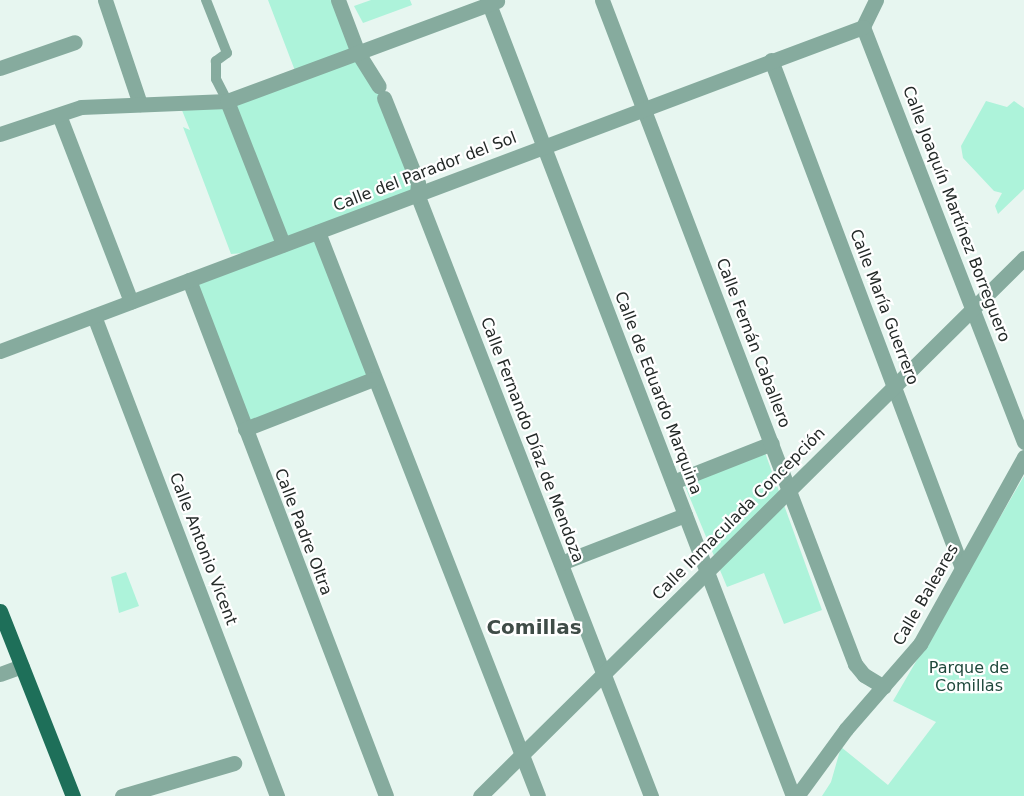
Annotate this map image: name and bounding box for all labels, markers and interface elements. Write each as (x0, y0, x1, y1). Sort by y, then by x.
street label: Calle Joaquín Martínez Borreguero (898, 83, 1014, 345)
street label: Calle del Parador del Sol (331, 128, 519, 216)
street label: Calle María Guerrero (845, 226, 923, 388)
street label: Calle Fernán Caballero (712, 255, 794, 431)
street label: Calle de Eduardo Marquina (610, 289, 706, 497)
street label: Calle Fernando Díaz de Mendoza (476, 315, 588, 565)
street label: Calle Inmaculada Concepción (649, 424, 829, 604)
street label: Calle Padre Oltra (270, 466, 336, 598)
street label: Calle Antonio Vicent (165, 470, 241, 628)
street label: Calle Baleares (889, 541, 963, 649)
district label: Comillas (486, 615, 582, 639)
park label: Parque de Comillas (929, 658, 1009, 696)

